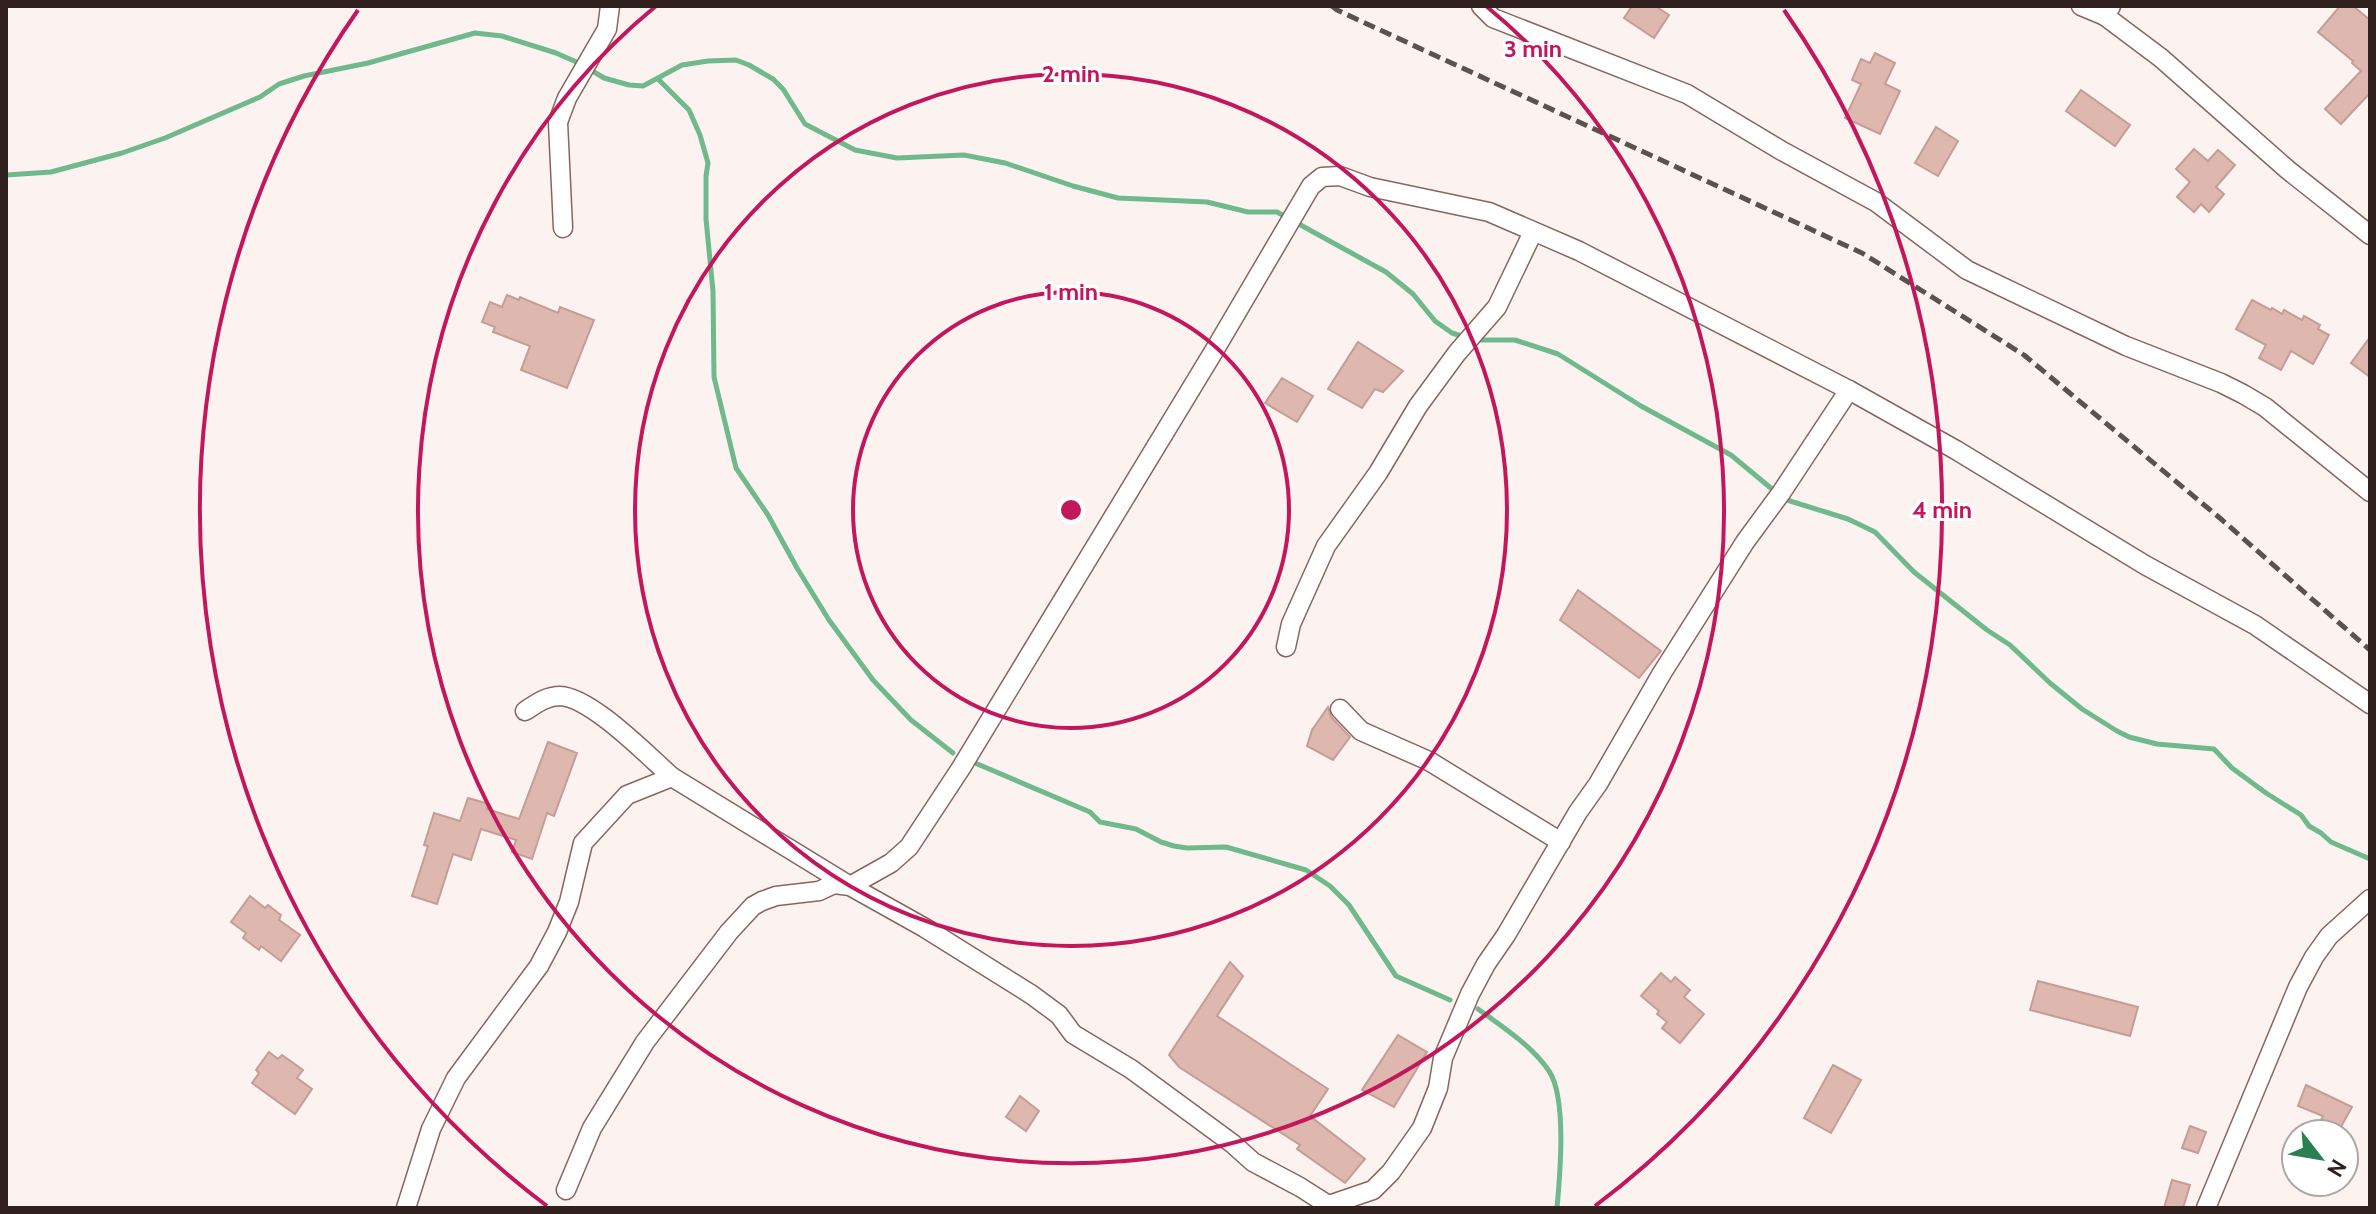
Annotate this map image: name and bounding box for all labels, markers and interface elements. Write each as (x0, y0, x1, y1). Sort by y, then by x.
text: 3 min (1504, 34, 1562, 63)
text: 2 min (1042, 59, 1100, 88)
text: 1 min (1044, 277, 1098, 306)
text: 4 min (1912, 495, 1972, 524)
centre of rings (1057, 496, 1085, 524)
north arrow (2280, 1118, 2360, 1198)
text: N (2321, 1154, 2352, 1182)

